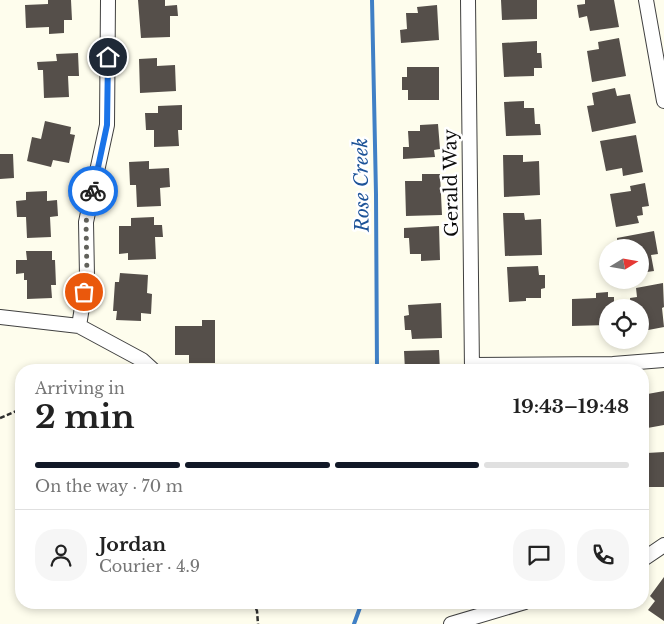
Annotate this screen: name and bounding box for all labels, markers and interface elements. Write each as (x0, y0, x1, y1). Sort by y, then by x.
pin (87, 36, 129, 78)
icon: home (94, 43, 122, 71)
street label: Gerald Way (439, 128, 463, 237)
water label: Rose Creek (349, 138, 374, 233)
courier (68, 166, 118, 216)
icon: bike (79, 177, 107, 205)
north arrow (599, 239, 649, 289)
map controls (599, 239, 649, 349)
pin (63, 271, 105, 313)
icon: bag (70, 278, 98, 306)
button: locate (599, 299, 649, 349)
text: Arriving in (35, 378, 125, 398)
text: 19:43–19:48 (513, 395, 629, 418)
text: 2 min (35, 397, 135, 437)
text: On the way · 70 m (35, 476, 183, 496)
button: person (35, 529, 87, 581)
button: chat (513, 529, 565, 581)
button: phone (577, 529, 629, 581)
text: Jordan (99, 533, 166, 556)
text: Courier · 4.9 (99, 556, 200, 576)

